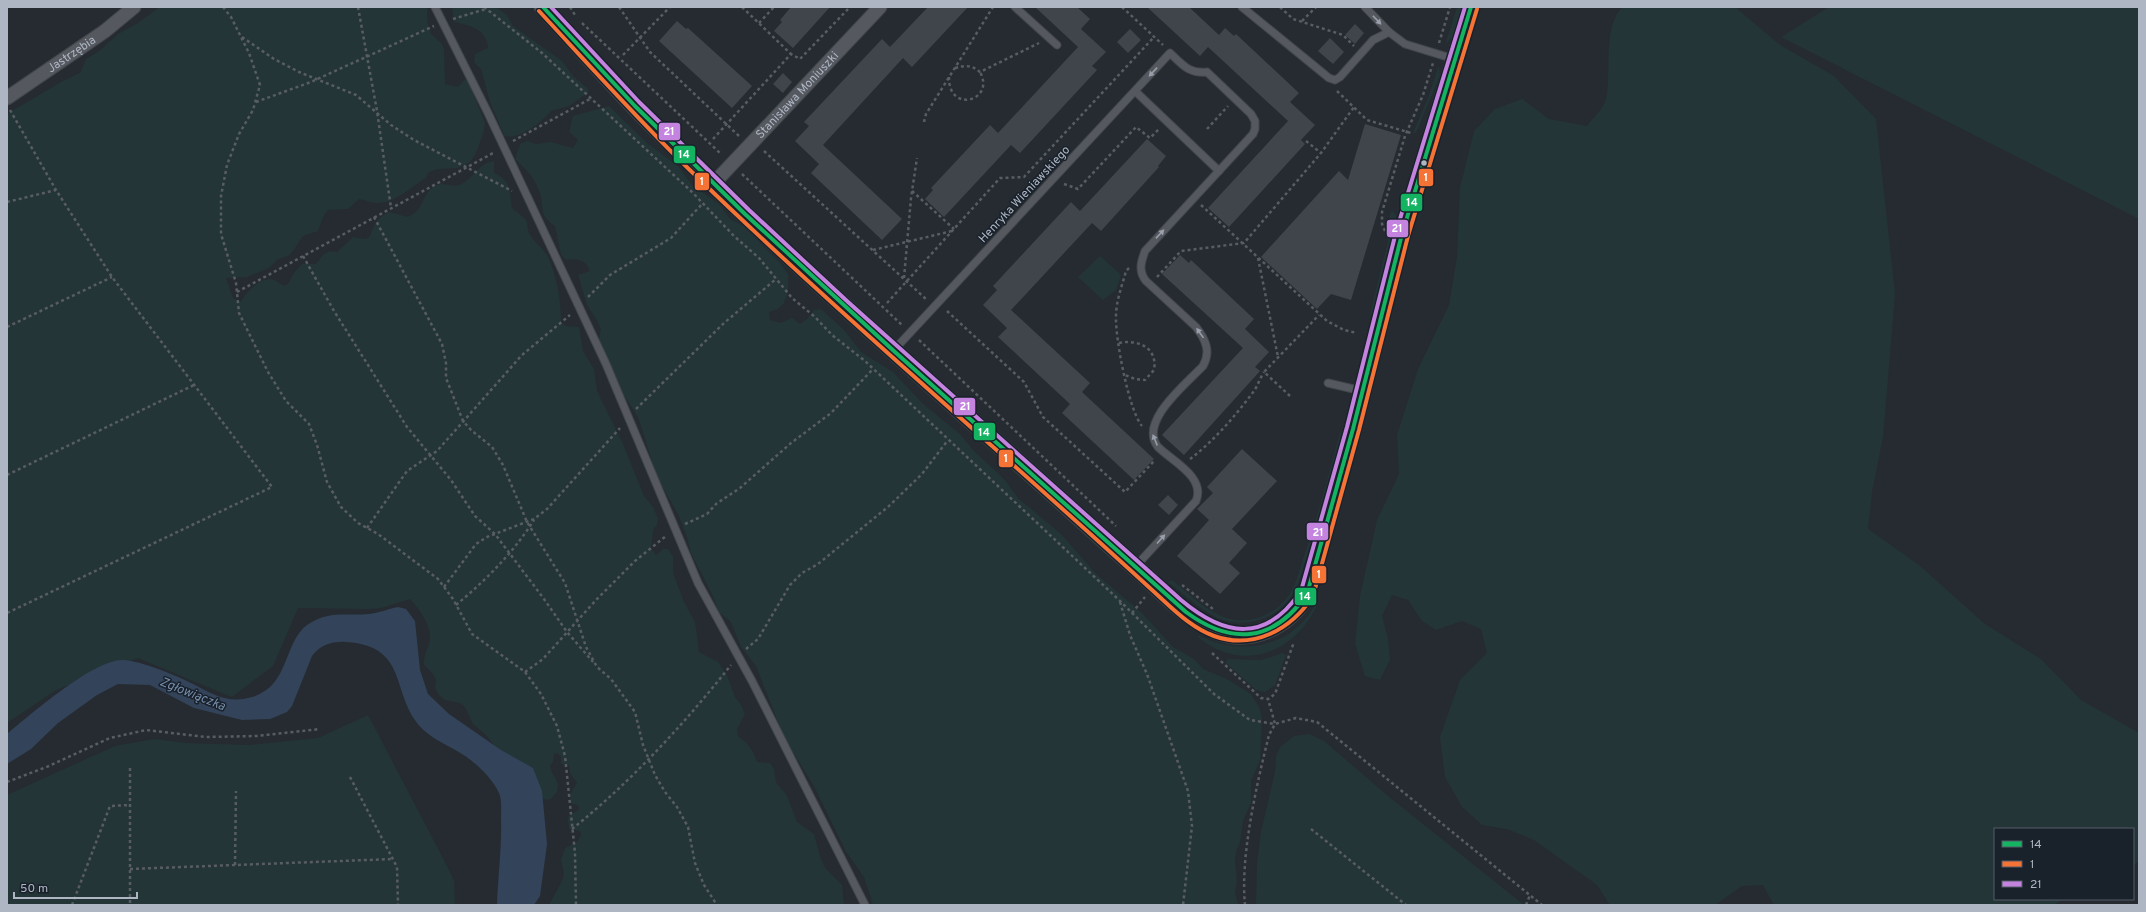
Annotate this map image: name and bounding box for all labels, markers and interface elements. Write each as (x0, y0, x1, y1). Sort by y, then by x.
one-way arrow (1372, 15, 1382, 25)
street label: Jastrzębia (45, 33, 99, 77)
street label: Stanisława Moniuszki (753, 49, 843, 143)
one-way arrow (1148, 67, 1157, 77)
line badge: 21 (658, 122, 681, 141)
text: 21 (663, 125, 675, 139)
street label: Henryka Wieniawskiego (975, 142, 1074, 247)
line badge: 14 (673, 145, 696, 164)
text: 14 (678, 148, 690, 162)
unlabelled marker (1419, 158, 1429, 168)
line badge: 1 (1418, 168, 1434, 187)
text: 1 (1424, 171, 1428, 185)
line badge: 1 (694, 172, 710, 191)
text: 1 (700, 175, 704, 189)
line badge: 14 (1400, 193, 1423, 212)
text: 14 (1406, 196, 1418, 210)
line badge: 21 (1386, 219, 1409, 238)
text: 21 (1391, 222, 1403, 236)
one-way arrow (1155, 229, 1165, 239)
one-way arrow (1196, 327, 1204, 338)
line badge: 21 (953, 397, 976, 416)
text: 21 (959, 400, 971, 414)
line badge: 14 (973, 422, 996, 441)
text: 14 (978, 426, 990, 440)
one-way arrow (1152, 434, 1159, 446)
line badge: 1 (998, 449, 1014, 468)
text: 1 (1004, 452, 1008, 466)
line badge: 21 (1306, 522, 1329, 541)
text: 21 (1312, 526, 1324, 540)
one-way arrow (1157, 533, 1166, 544)
line badge: 1 (1311, 565, 1327, 584)
text: 1 (1317, 568, 1321, 582)
line badge: 14 (1294, 587, 1317, 606)
text: 14 (1299, 590, 1311, 604)
water label: Zgłowiączka (157, 674, 228, 715)
legend (1994, 828, 2134, 900)
text: 14 (2030, 837, 2042, 853)
text: 1 (2030, 857, 2034, 873)
scale bar (14, 874, 137, 900)
text: 21 (2030, 877, 2042, 893)
text: 50 m (20, 881, 48, 897)

